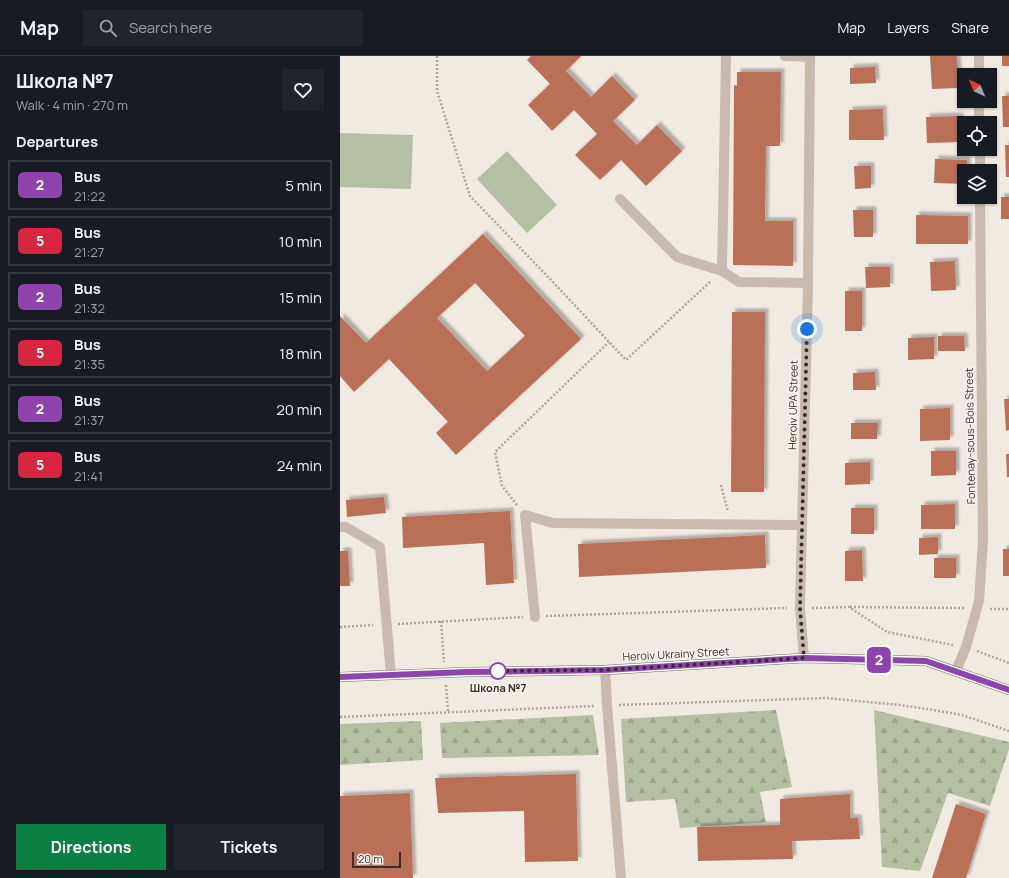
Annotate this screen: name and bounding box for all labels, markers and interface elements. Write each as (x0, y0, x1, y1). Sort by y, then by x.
search box (83, 10, 363, 46)
text: Map (20, 15, 59, 41)
icon: search (97, 17, 119, 39)
text: Search here (129, 17, 212, 38)
text: Map (837, 18, 865, 37)
text: Layers (887, 18, 929, 37)
text: Share (951, 18, 989, 37)
text: Школа №7 (16, 68, 114, 94)
north arrow (957, 68, 997, 108)
map controls (957, 68, 997, 204)
button: heart (282, 69, 324, 111)
text: Walk · 4 min · 270 m (16, 96, 128, 114)
button: locate (957, 116, 997, 156)
text: Departures (16, 131, 98, 152)
button: layers (957, 164, 997, 204)
text: Bus (74, 166, 101, 187)
text: 2 (36, 175, 44, 194)
text: 5 min (285, 175, 322, 196)
text: 21:22 (74, 187, 105, 205)
text: Bus (74, 222, 101, 243)
text: 5 (36, 231, 44, 250)
text: 10 min (279, 231, 322, 252)
text: 21:27 (74, 243, 104, 261)
text: Bus (74, 278, 101, 299)
text: 2 (36, 287, 44, 306)
text: 15 min (279, 287, 322, 308)
text: 21:32 (74, 299, 105, 317)
your location (797, 319, 817, 339)
text: Bus (74, 334, 101, 355)
text: 5 (36, 343, 44, 362)
text: 18 min (279, 343, 322, 364)
text: 21:35 (74, 355, 105, 373)
street label: Heroiv UPA Street (784, 360, 801, 450)
street label: Fontenay-sous-Bois Street (961, 367, 978, 505)
text: Bus (74, 390, 101, 411)
text: 2 (36, 399, 44, 418)
text: 20 min (276, 399, 322, 420)
text: 21:37 (74, 411, 104, 429)
text: Bus (74, 446, 101, 467)
text: 5 (36, 455, 44, 474)
text: 24 min (277, 455, 322, 476)
text: 21:41 (74, 467, 103, 485)
street label: Heroiv Ukrainy Street (622, 643, 730, 664)
line badge: 2 (866, 647, 892, 673)
text: 2 (875, 650, 883, 669)
marker: Школа №7 (489, 662, 507, 680)
place label: Школа №7 (470, 680, 526, 695)
button: Directions (16, 824, 166, 870)
button: Tickets (174, 824, 324, 870)
scale bar (352, 850, 401, 869)
text: 20 m (358, 851, 383, 866)

